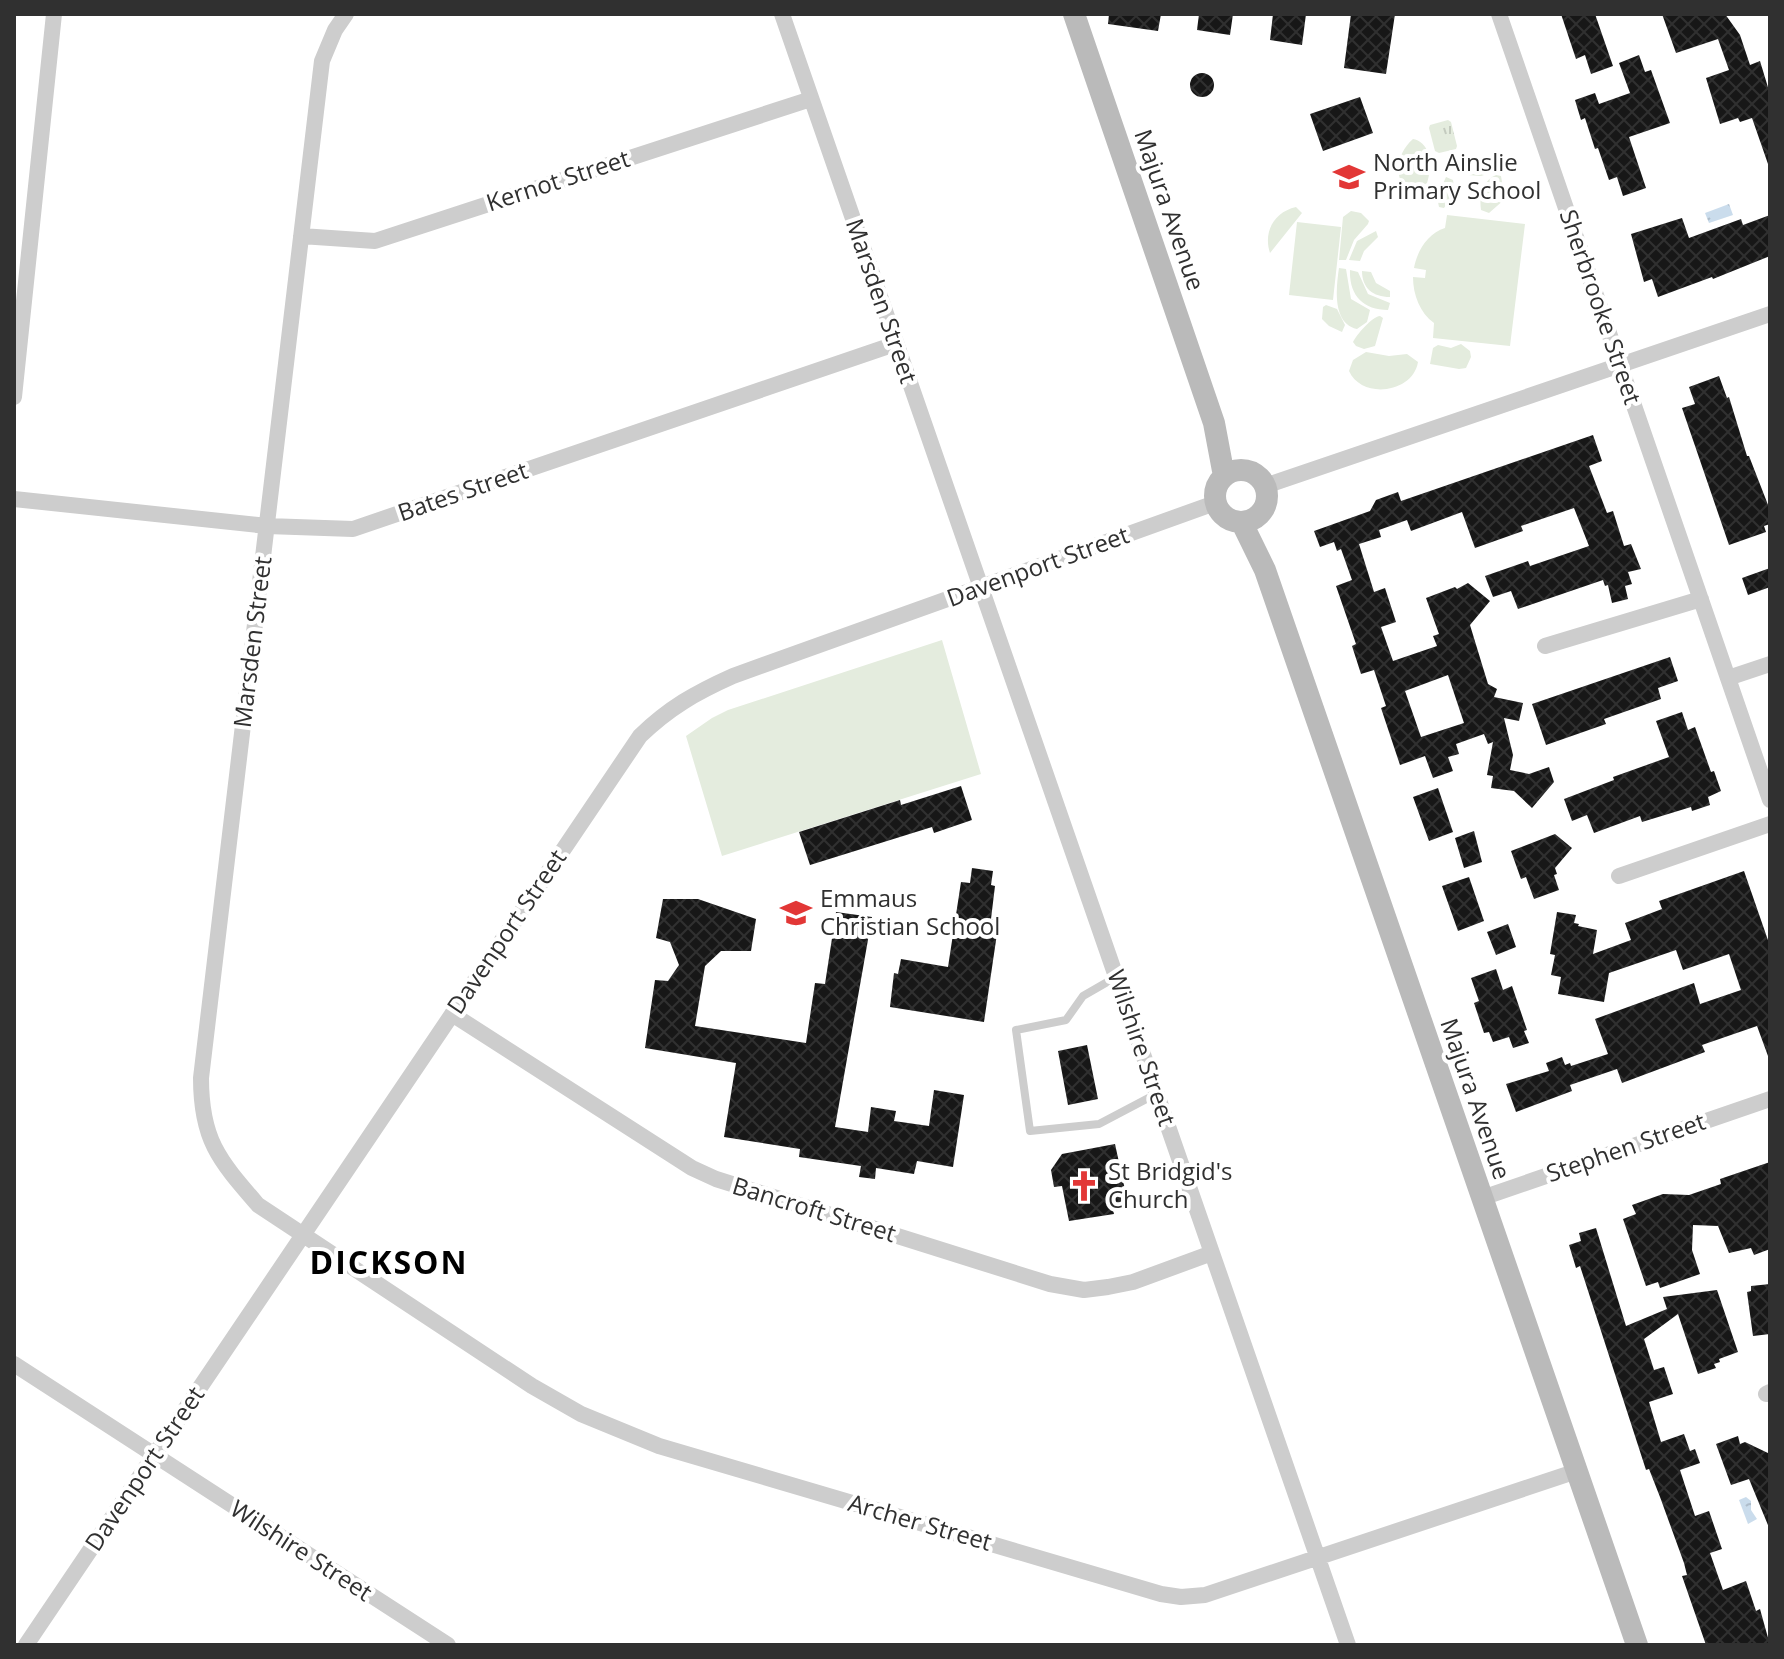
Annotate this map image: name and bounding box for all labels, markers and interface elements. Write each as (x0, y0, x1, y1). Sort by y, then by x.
street label: Majura Avenue (1127, 124, 1213, 295)
street label: Kernot Street (482, 141, 633, 218)
place label: North Ainslie Primary School (1373, 145, 1541, 206)
school or university icon: North Ainslie Primary School (1332, 160, 1366, 194)
street label: Sherbrooke Street (1553, 205, 1650, 408)
street label: Marsden Street (839, 214, 926, 387)
street label: Bates Street (393, 453, 532, 528)
street label: Davenport Street (942, 517, 1133, 614)
street label: Marsden Street (225, 554, 278, 729)
street label: Davenport Street (438, 842, 573, 1020)
place label: Emmaus Christian School (820, 881, 1000, 942)
school or university icon: Emmaus Christian School (779, 896, 813, 930)
street label: Wilshire Street (1100, 965, 1185, 1130)
street label: Majura Avenue (1433, 1013, 1519, 1184)
street label: Stephen Street (1542, 1104, 1709, 1189)
place label: St Bridgid's Church (1108, 1154, 1232, 1215)
street label: Bancroft Street (729, 1168, 900, 1249)
church icon: St Bridgid's Church (1067, 1169, 1101, 1203)
district label: DICKSON (309, 1240, 469, 1283)
street label: Davenport Street (76, 1379, 211, 1557)
street label: Archer Street (845, 1485, 996, 1558)
street label: Wilshire Street (224, 1492, 379, 1608)

